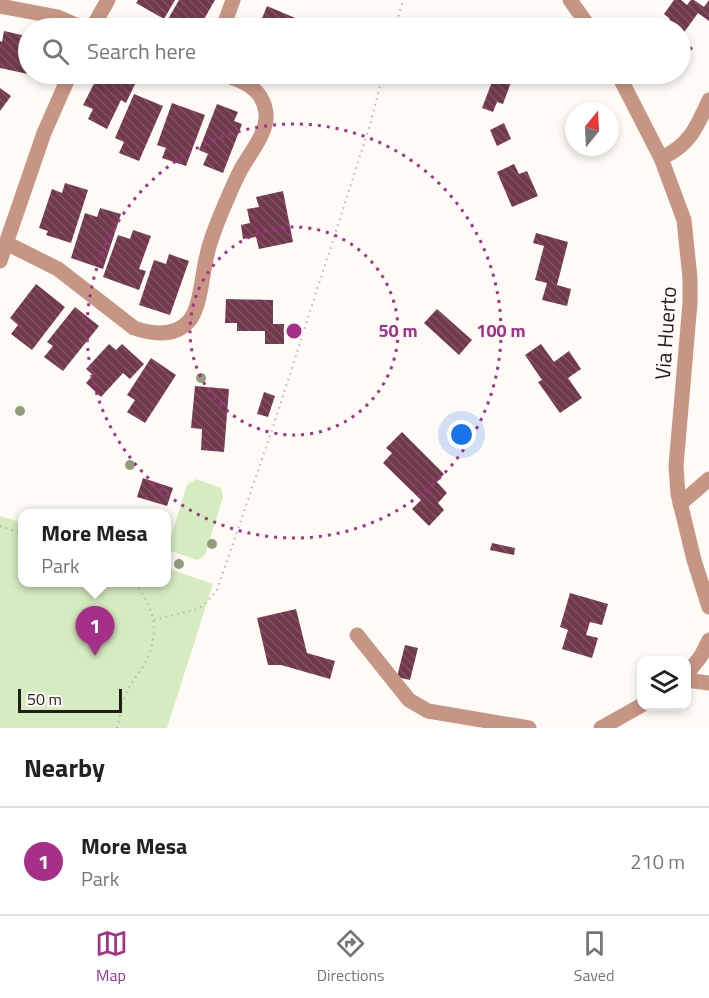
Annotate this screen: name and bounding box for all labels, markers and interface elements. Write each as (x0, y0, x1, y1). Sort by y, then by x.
search box (18, 18, 691, 84)
text: Search here (87, 34, 196, 68)
icon: search (39, 35, 72, 68)
north arrow (565, 102, 619, 156)
street label: Via Huerto (646, 285, 684, 381)
text: 50 m (378, 317, 418, 344)
text: 100 m (476, 317, 526, 344)
centre of rings (284, 321, 304, 341)
your location (447, 420, 476, 449)
popup (18, 509, 171, 587)
text: More Mesa (41, 516, 148, 550)
text: Park (41, 550, 80, 581)
pin: 1 (76, 606, 115, 656)
map controls (637, 656, 691, 710)
button: layers (637, 656, 691, 710)
scale bar (18, 686, 122, 714)
text: 50 m (27, 687, 62, 711)
text: Nearby (24, 748, 105, 787)
text: More Mesa (81, 829, 187, 863)
text: 1 (38, 846, 49, 877)
text: 210 m (630, 846, 685, 877)
text: Park (81, 863, 119, 894)
tab: Map (95, 927, 128, 987)
tab: Directions (317, 927, 385, 987)
tab: Saved (574, 927, 614, 987)

